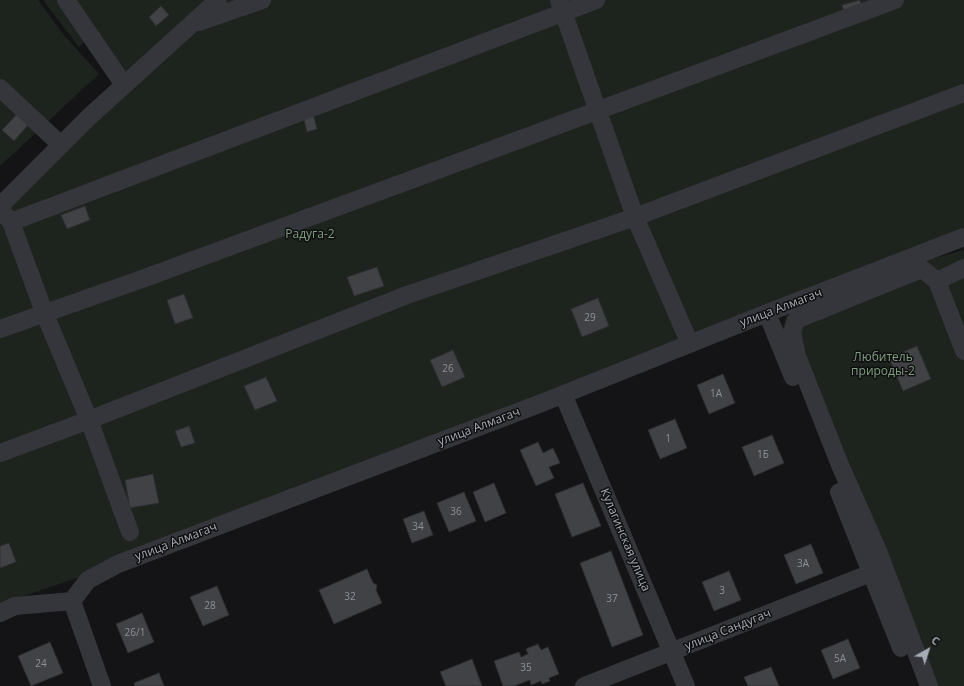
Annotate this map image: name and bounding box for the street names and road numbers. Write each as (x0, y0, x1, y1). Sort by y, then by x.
street label: улица Алмагач (738, 286, 824, 330)
street label: улица Алмагач (436, 405, 522, 449)
street label: Кулагинская улица (597, 486, 653, 594)
street label: улица Алмагач (133, 520, 219, 564)
street label: улица Сандугач (683, 606, 773, 654)

